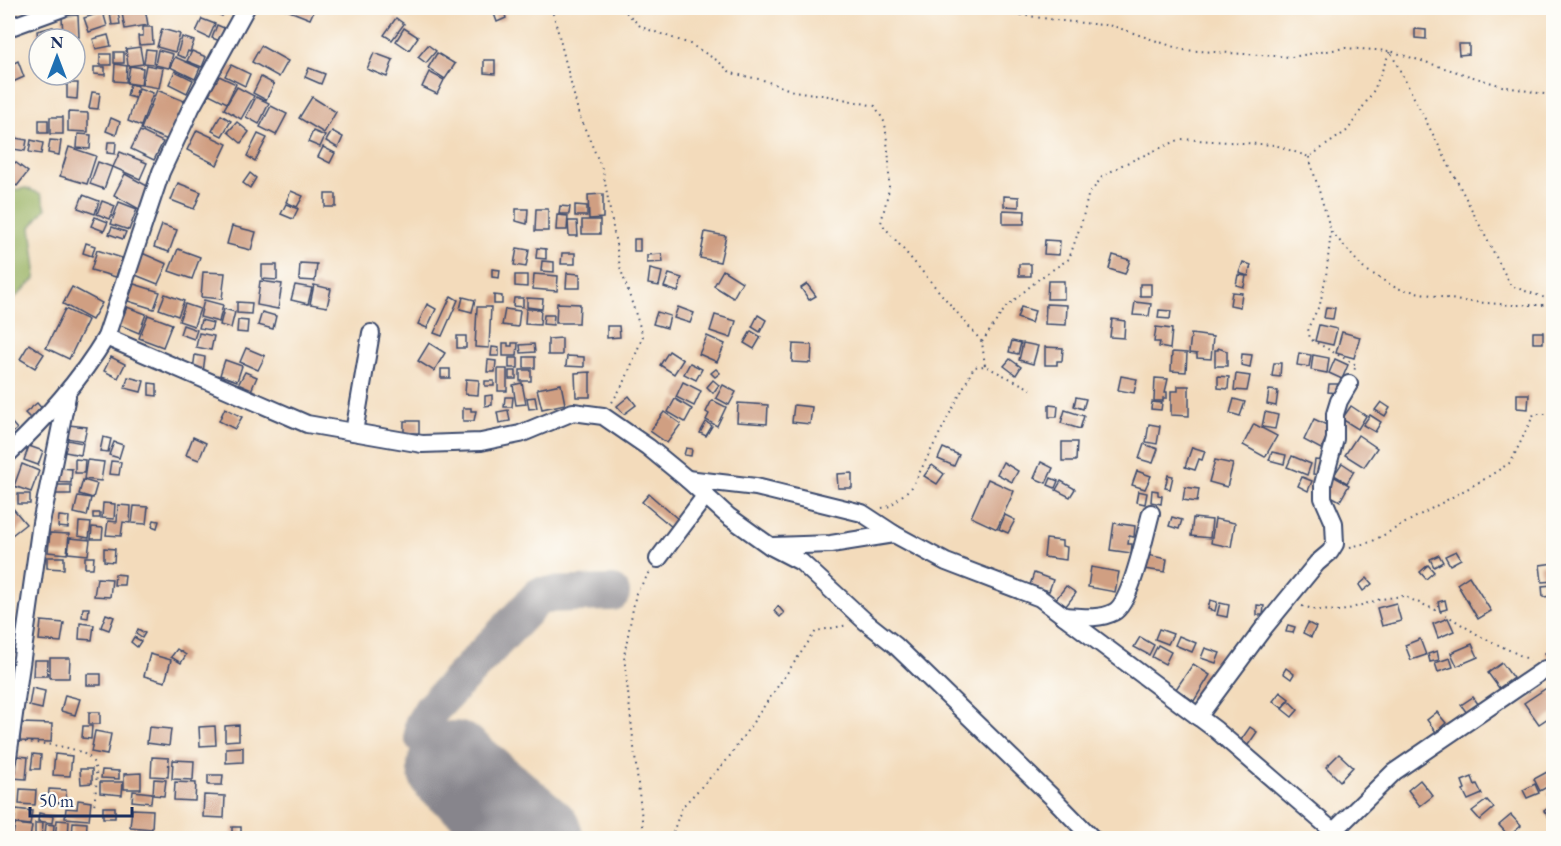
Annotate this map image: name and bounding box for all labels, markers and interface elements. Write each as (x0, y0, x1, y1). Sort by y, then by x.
north arrow (27, 27, 87, 87)
text: N (51, 32, 64, 53)
scale bar (30, 780, 132, 818)
text: 50 m (39, 789, 74, 812)

